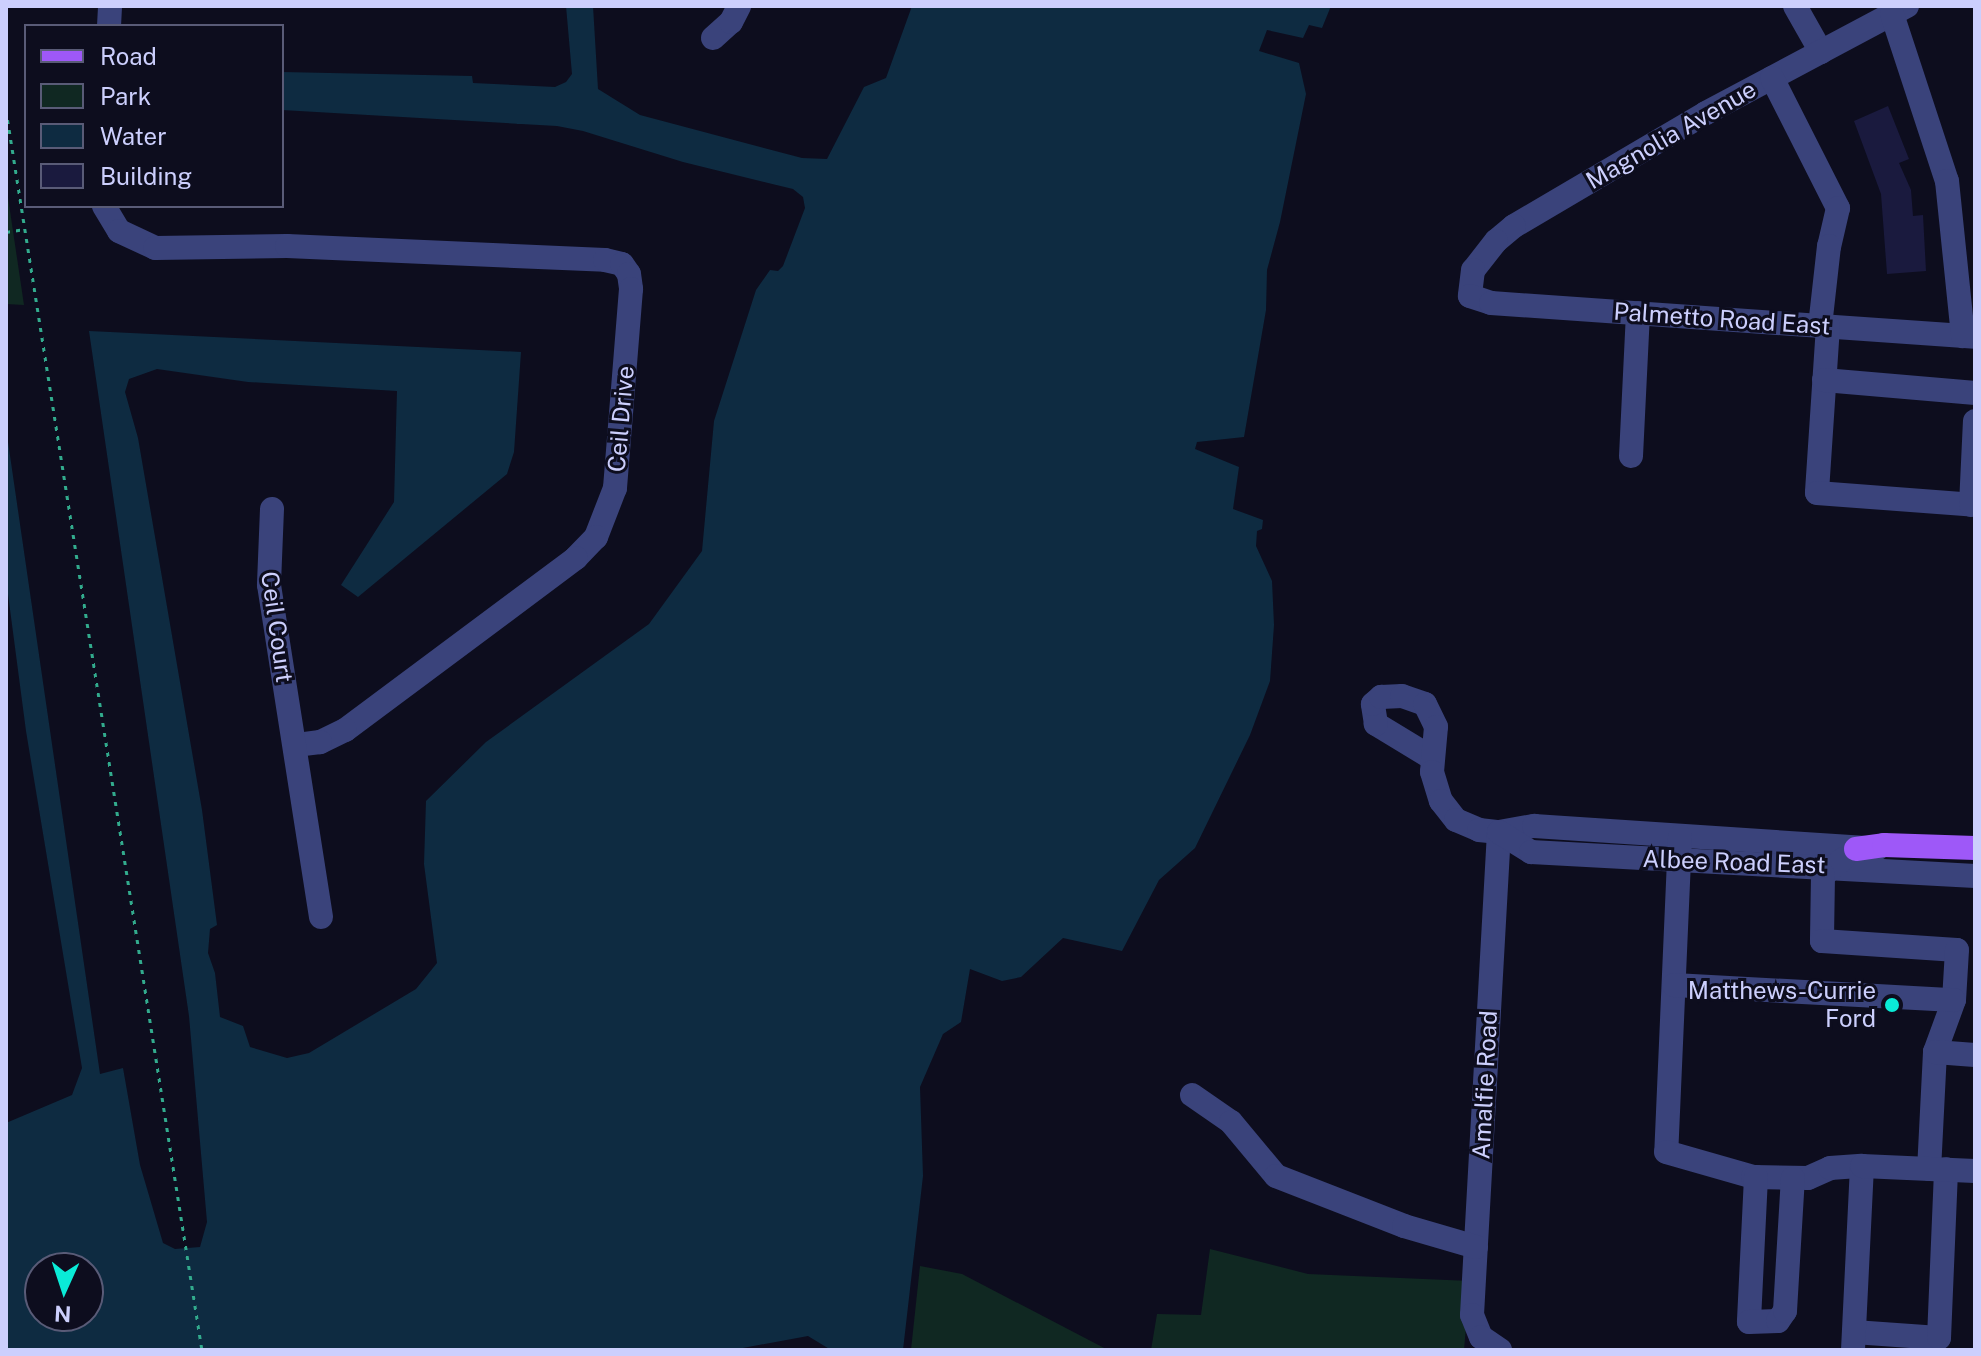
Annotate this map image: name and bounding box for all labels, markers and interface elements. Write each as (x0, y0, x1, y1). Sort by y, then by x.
legend (24, 24, 284, 208)
text: Road (100, 42, 157, 70)
street label: Magnolia Avenue (1581, 75, 1761, 195)
text: Park (100, 82, 151, 110)
text: Water (100, 122, 167, 150)
text: Building (100, 162, 192, 190)
street label: Palmetto Road East (1612, 297, 1832, 341)
street label: Ceil Drive (602, 365, 640, 473)
street label: Ceil Court (255, 570, 299, 684)
street label: Albee Road East (1642, 844, 1826, 880)
place label: Matthews-Currie Ford (1688, 977, 1876, 1033)
marker: Matthews-Currie Ford (1883, 996, 1901, 1014)
street label: Amalfie Road (1467, 1010, 1503, 1160)
north arrow (24, 1252, 104, 1332)
text: N (54, 1301, 72, 1327)

